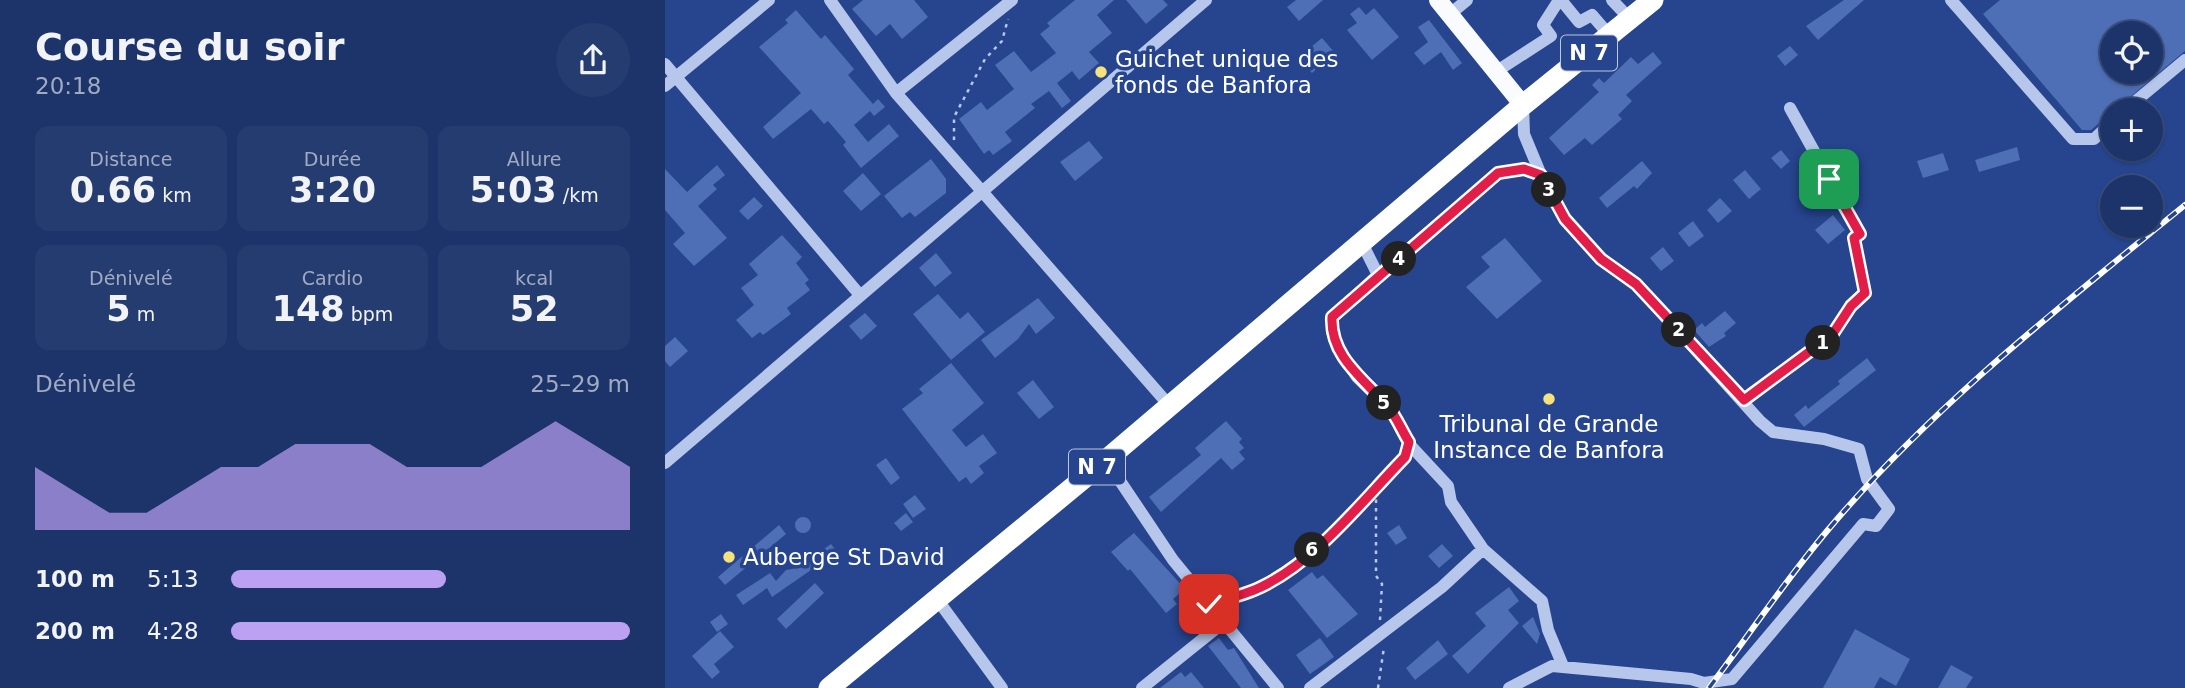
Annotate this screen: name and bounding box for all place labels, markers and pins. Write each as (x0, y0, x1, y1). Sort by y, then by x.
place label: Guichet unique des fonds de Banfora (1115, 46, 1338, 98)
marker: Guichet unique des fonds de Banfora (1093, 64, 1109, 80)
pin (1799, 149, 1859, 209)
pin: 3 (1531, 172, 1567, 208)
pin: 4 (1381, 242, 1417, 276)
pin: 2 (1661, 312, 1697, 348)
pin: 1 (1805, 326, 1841, 360)
pin: 5 (1367, 386, 1401, 420)
marker: Tribunal de Grande Instance de Banfora (1541, 391, 1557, 407)
place label: Tribunal de Grande Instance de Banfora (1433, 411, 1665, 463)
pin: 6 (1295, 532, 1329, 568)
place label: Auberge St David (743, 544, 945, 570)
marker: Auberge St David (721, 549, 737, 565)
pin (1179, 574, 1239, 634)

